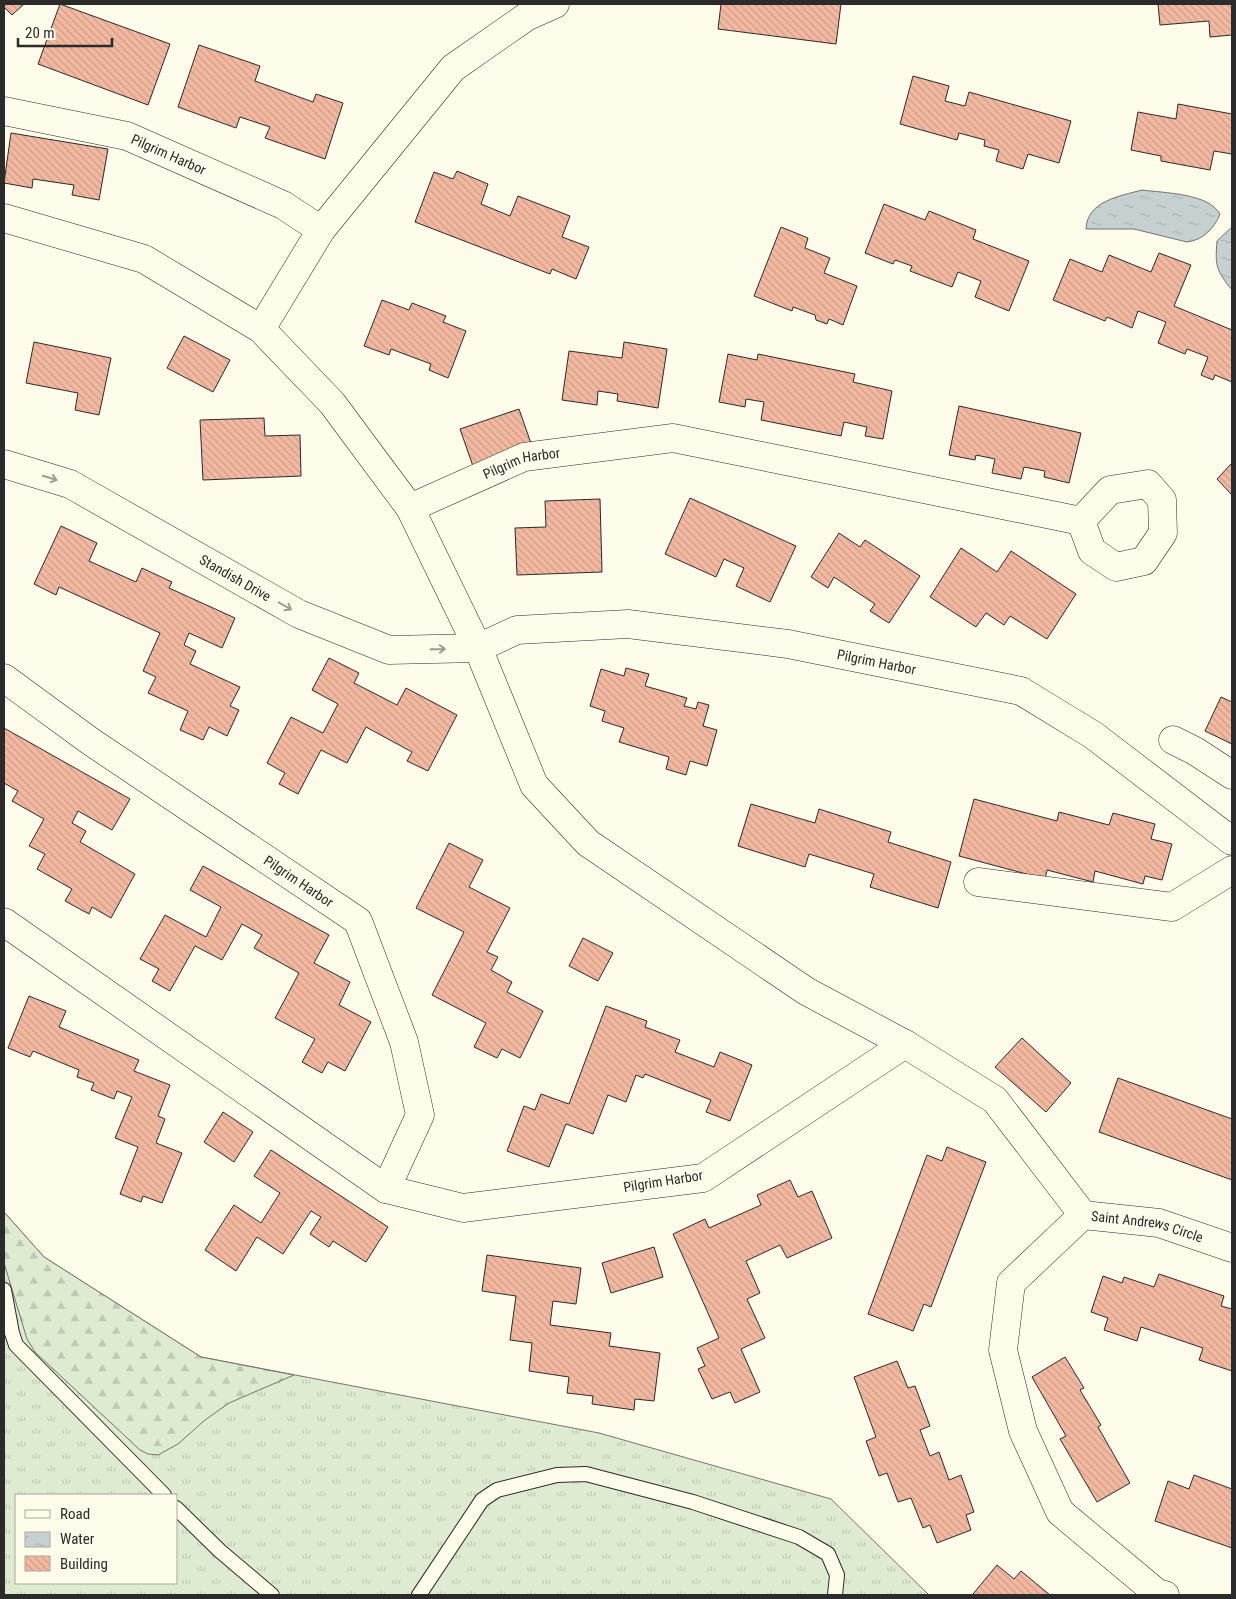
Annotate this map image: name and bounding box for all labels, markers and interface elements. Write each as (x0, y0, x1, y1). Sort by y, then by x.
scale bar (18, 15, 111, 47)
text: 20 m (25, 24, 55, 42)
street label: Pilgrim Harbor (129, 131, 209, 178)
street label: Pilgrim Harbor (481, 444, 561, 482)
one-way arrow (42, 474, 58, 484)
street label: Standish Drive (197, 551, 274, 605)
one-way arrow (277, 602, 292, 611)
one-way arrow (430, 644, 446, 654)
street label: Pilgrim Harbor (836, 646, 918, 678)
street label: Pilgrim Harbor (261, 852, 336, 910)
street label: Pilgrim Harbor (622, 1167, 704, 1195)
street label: Saint Andrews Circle (1090, 1208, 1206, 1246)
legend (15, 1494, 178, 1584)
text: Road (60, 1505, 90, 1523)
text: Water (60, 1530, 95, 1548)
text: Building (60, 1555, 108, 1573)

